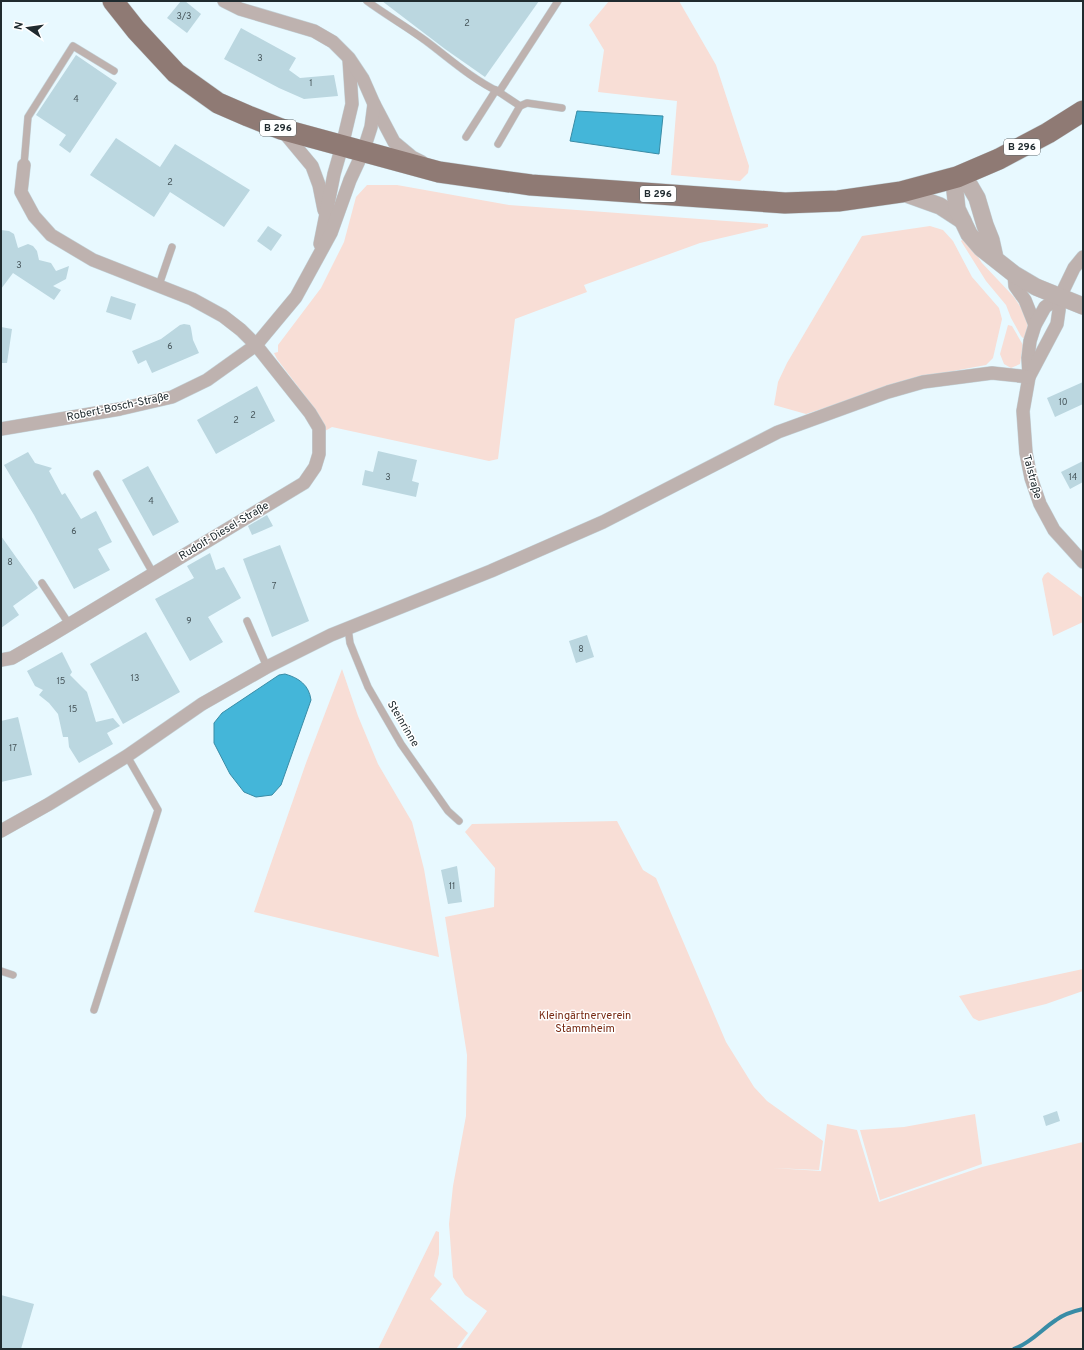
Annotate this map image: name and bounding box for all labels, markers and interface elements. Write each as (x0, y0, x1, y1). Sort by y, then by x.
north arrow (8, 8, 48, 48)
house number: 3/3 (177, 11, 191, 22)
house number: 2 (464, 18, 470, 29)
text: N (12, 21, 27, 31)
house number: 3 (257, 53, 263, 64)
house number: 1 (309, 78, 313, 89)
house number: 4 (73, 94, 79, 105)
road number: B 296 (260, 120, 296, 136)
road number: B 296 (1004, 139, 1040, 155)
house number: 2 (167, 177, 173, 188)
road number: B 296 (640, 186, 676, 202)
house number: 3 (16, 260, 22, 271)
house number: 6 (167, 341, 173, 352)
street label: Robert-Bosch-Straße (66, 389, 171, 425)
house number: 10 (1058, 397, 1068, 408)
house number: 2 (250, 410, 256, 421)
house number: 2 (233, 415, 239, 426)
street label: Talstraße (1019, 453, 1045, 501)
house number: 3 (385, 472, 391, 483)
house number: 14 (1069, 472, 1078, 483)
house number: 4 (148, 496, 154, 507)
street label: Rudolf-Diesel-Straße (176, 499, 272, 563)
house number: 6 (71, 526, 77, 537)
house number: 8 (7, 557, 13, 568)
house number: 7 (272, 581, 277, 592)
house number: 9 (186, 616, 192, 627)
house number: 8 (578, 644, 584, 655)
house number: 13 (131, 673, 139, 684)
house number: 15 (57, 676, 65, 687)
street label: Steinrinne (384, 698, 422, 750)
house number: 15 (69, 704, 77, 715)
house number: 17 (9, 743, 17, 754)
house number: 11 (449, 881, 455, 892)
park label: Kleingärtnerverein Stammheim (539, 1009, 631, 1036)

